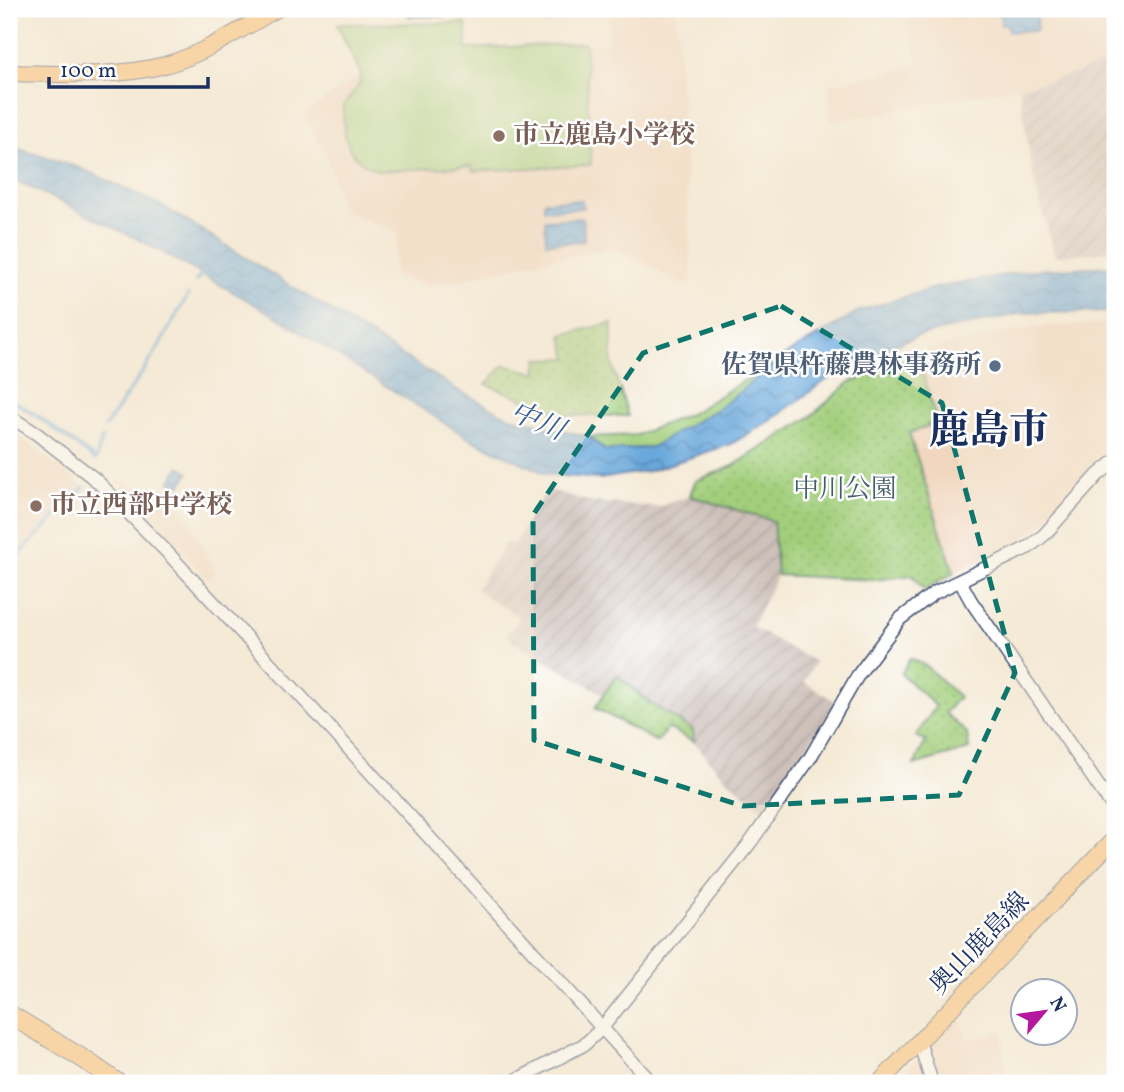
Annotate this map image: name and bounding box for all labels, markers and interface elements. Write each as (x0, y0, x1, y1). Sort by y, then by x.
scale bar (49, 46, 208, 90)
text: 100 m (60, 57, 117, 86)
place label: 市立鹿島小学校 (513, 118, 695, 154)
marker: 市立鹿島小学校 (491, 128, 507, 144)
place label: 佐賀県杵藤農林事務所 (721, 348, 981, 384)
marker: 佐賀県杵藤農林事務所 (987, 358, 1003, 374)
water label: 中川 (504, 393, 573, 452)
district label: 鹿島市 (929, 405, 1049, 461)
park label: 中川公園 (793, 472, 897, 508)
place label: 市立西部中学校 (50, 488, 232, 524)
marker: 市立西部中学校 (28, 498, 44, 514)
street label: 奥山鹿島線 (922, 885, 1038, 1003)
north arrow (1009, 976, 1078, 1046)
text: N (1042, 992, 1072, 1017)

